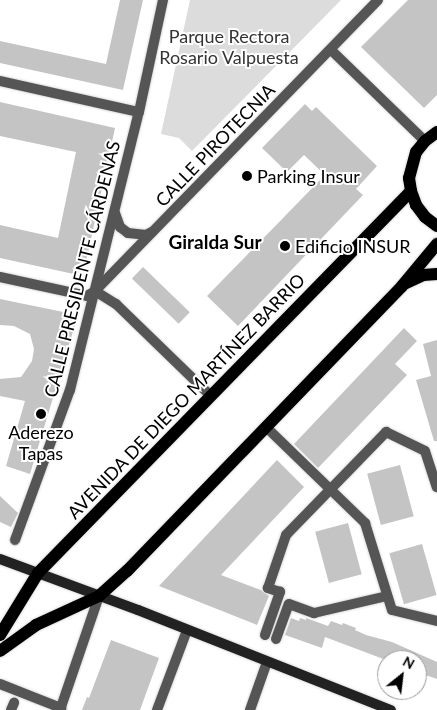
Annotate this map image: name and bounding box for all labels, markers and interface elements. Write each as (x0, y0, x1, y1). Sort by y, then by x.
park label: Parque Rectora Rosario Valpuesta (159, 26, 299, 68)
street label: CALLE PIROTECNIA (151, 79, 279, 211)
street label: CALLE PRESIDENTE CÁRDENAS (40, 138, 124, 400)
place label: Parking Insur (257, 165, 360, 187)
marker: Parking Insur (241, 170, 253, 182)
district label: Giralda Sur (168, 231, 262, 253)
place label: Edificio INSUR (295, 235, 411, 257)
marker: Edificio INSUR (279, 240, 291, 252)
street label: AVENIDA DE DIEGO MARTÍNEZ BARRIO (63, 269, 309, 523)
marker: Aderezo Tapas (35, 408, 47, 420)
place label: Aderezo Tapas (8, 422, 74, 464)
north arrow (377, 650, 427, 700)
text: N (400, 652, 418, 672)

